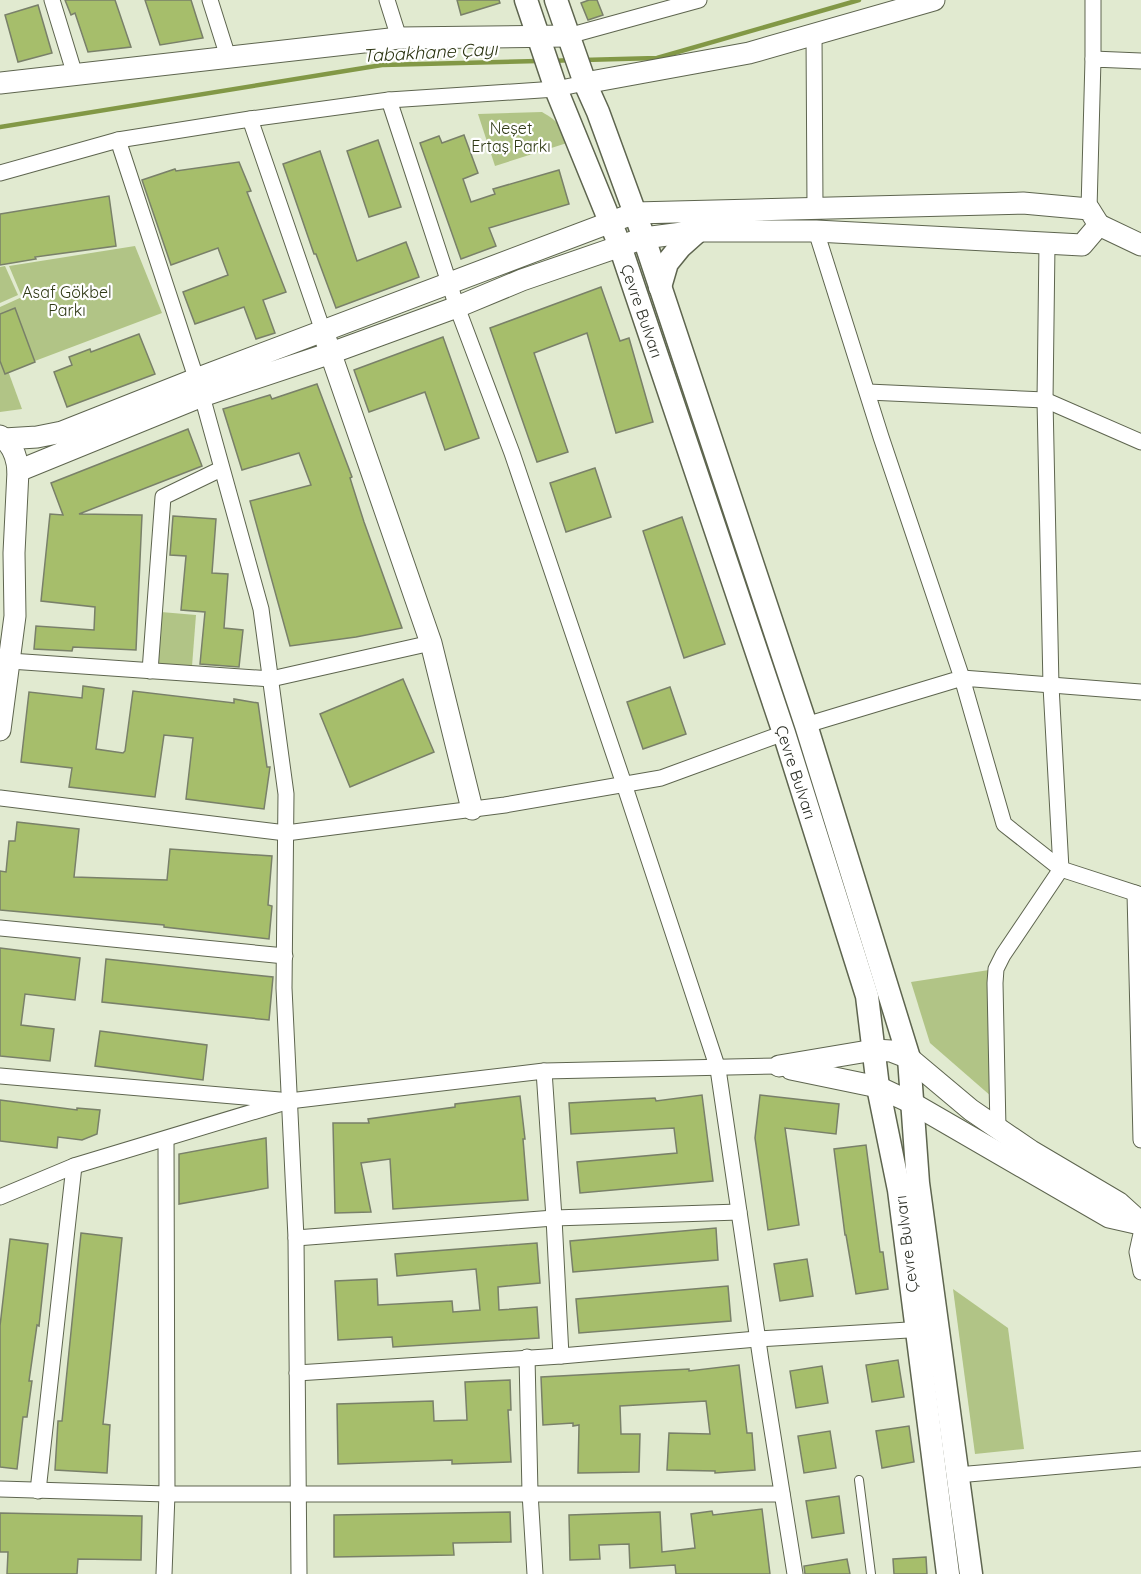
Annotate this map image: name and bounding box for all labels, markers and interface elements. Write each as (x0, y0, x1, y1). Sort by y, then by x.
water label: Tabakhane Çayı (362, 37, 499, 67)
park label: Neşet Ertaş Parkı (471, 118, 551, 156)
street label: Çevre Bulvarı (617, 262, 667, 360)
park label: Asaf Gökbel Parkı (22, 282, 112, 320)
street label: Çevre Bulvarı (771, 722, 821, 822)
street label: Çevre Bulvarı (890, 1194, 922, 1294)

